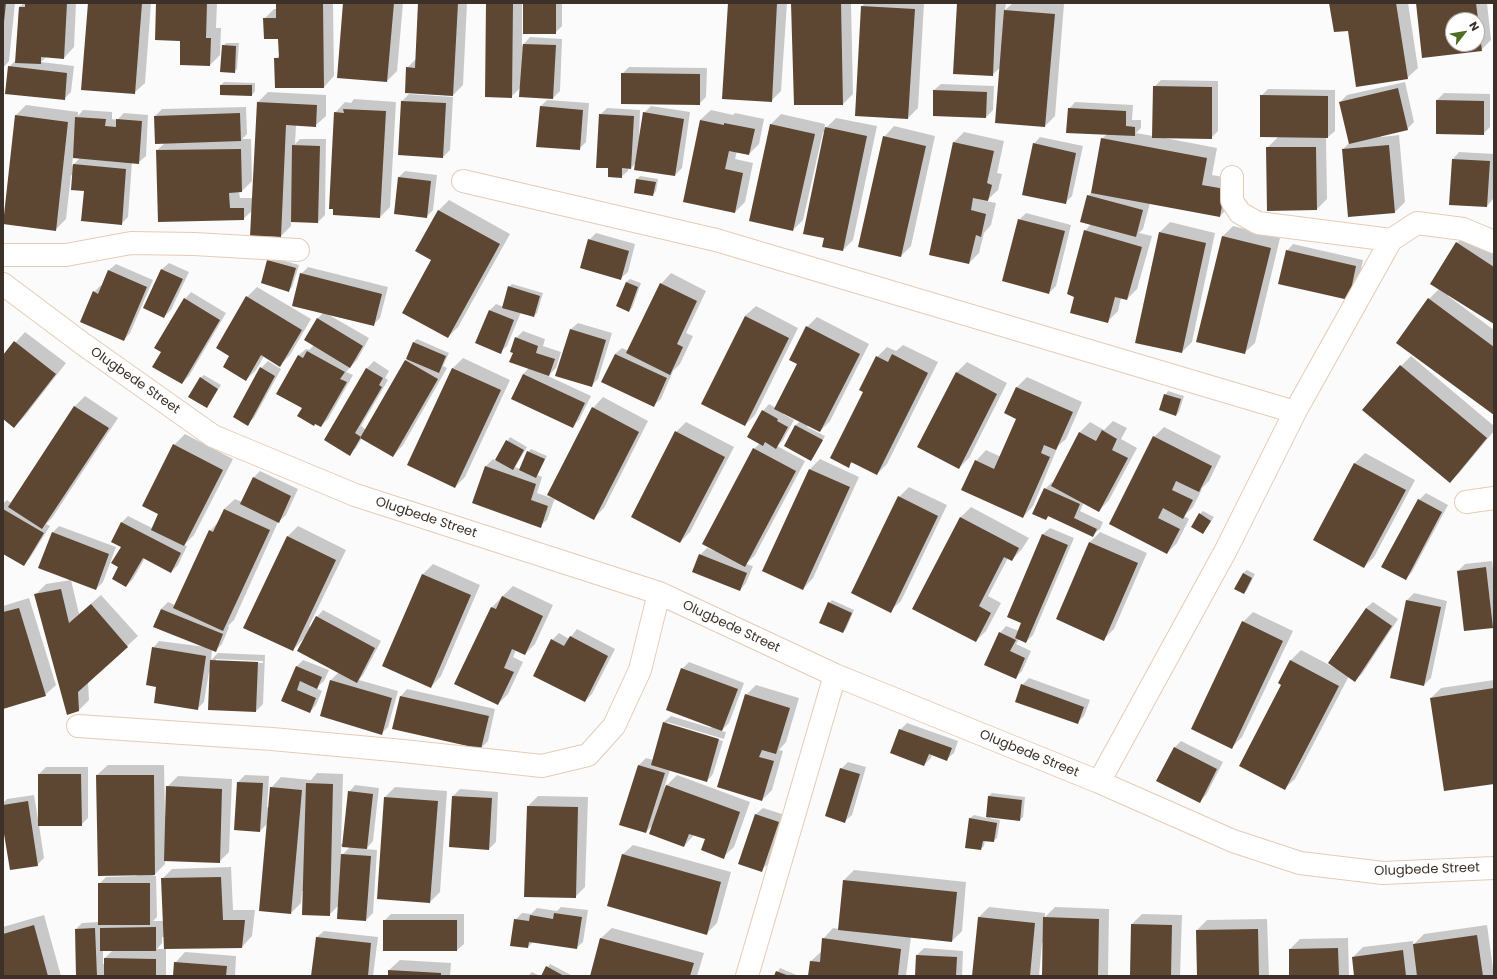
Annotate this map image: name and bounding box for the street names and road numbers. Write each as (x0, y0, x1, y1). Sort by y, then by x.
street label: Olugbede Street (87, 344, 183, 418)
street label: Olugbede Street (373, 494, 479, 542)
street label: Olugbede Street (680, 598, 782, 656)
street label: Olugbede Street (977, 727, 1081, 781)
street label: Olugbede Street (1374, 860, 1480, 880)

